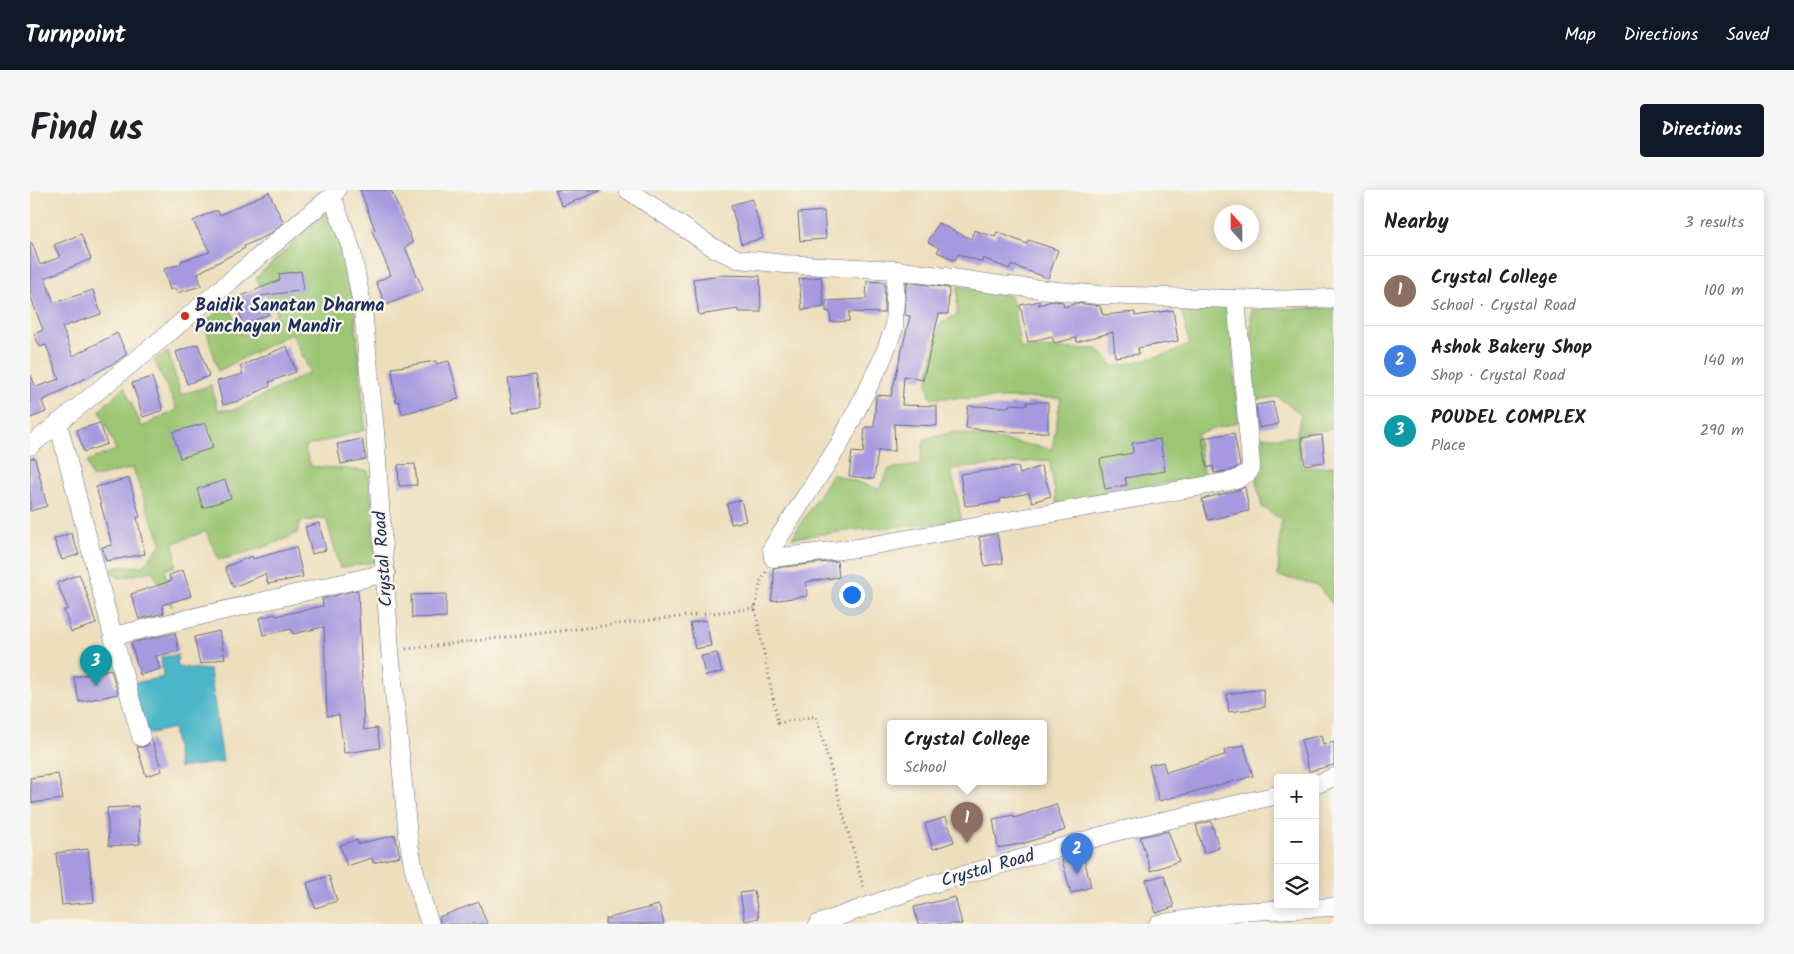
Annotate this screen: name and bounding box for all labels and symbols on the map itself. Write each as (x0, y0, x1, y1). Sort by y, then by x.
north arrow (1214, 205, 1259, 250)
place label: Baidik Sanatan Dharma Panchayan Mandir (195, 292, 385, 342)
marker: Baidik Sanatan Dharma Panchayan Mandir (179, 310, 191, 322)
street label: Crystal Road (366, 509, 402, 608)
your location (839, 582, 865, 608)
pin: 3 (80, 645, 112, 686)
pin: 1 (951, 802, 983, 843)
pin: 2 (1061, 833, 1093, 874)
street label: Crystal Road (938, 842, 1039, 896)

